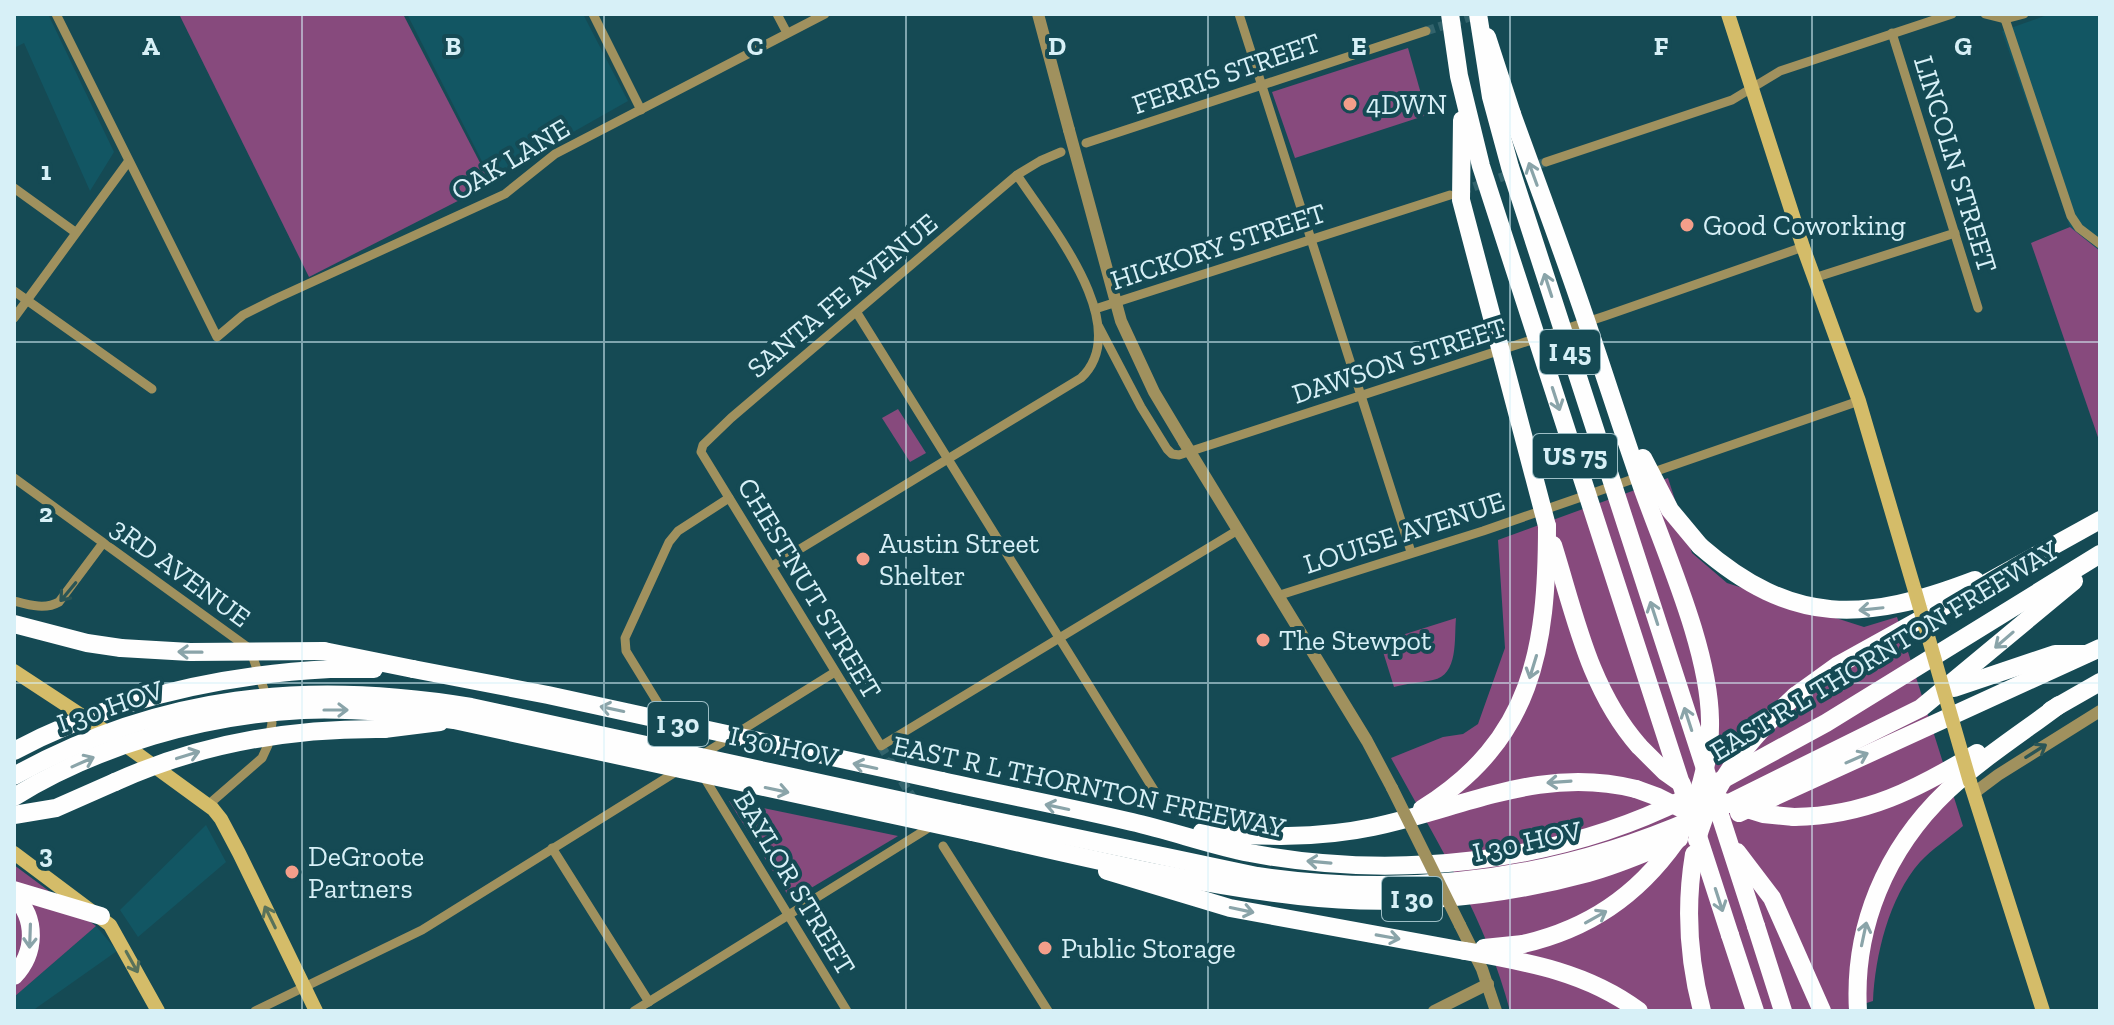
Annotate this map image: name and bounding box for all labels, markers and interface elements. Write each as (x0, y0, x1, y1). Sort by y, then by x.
street label: FERRIS STREET (1128, 26, 1325, 121)
text: A (142, 30, 160, 62)
text: B (445, 30, 461, 62)
text: C (747, 30, 763, 62)
text: D (1048, 30, 1066, 62)
text: E (1351, 30, 1367, 62)
text: F (1654, 30, 1669, 62)
text: G (1954, 30, 1972, 62)
street label: LINCOLN STREET (1907, 52, 2004, 276)
place label: 4DWN (1366, 88, 1447, 121)
marker: 4DWN (1341, 95, 1359, 113)
street label: OAK LANE (445, 111, 575, 208)
text: 1 (41, 155, 52, 187)
one-way arrow (1525, 162, 1539, 187)
street label: HICKORY STREET (1106, 196, 1330, 297)
street label: SANTA FE AVENUE (740, 206, 944, 385)
place label: Good Coworking (1703, 209, 1906, 242)
marker: Good Coworking (1678, 216, 1696, 234)
one-way arrow (1539, 273, 1554, 298)
street label: DAWSON STREET (1288, 310, 1510, 411)
road number: I 45 (1540, 330, 1600, 374)
one-way arrow (1550, 386, 1564, 411)
road number: US 75 (1533, 434, 1617, 478)
street label: CHESTNUT STREET (731, 472, 889, 705)
street label: LOUISE AVENUE (1299, 484, 1509, 581)
text: 2 (39, 497, 53, 529)
street label: 3RD AVENUE (105, 511, 257, 634)
place label: Austin Street Shelter (879, 527, 1040, 592)
street label: EAST R L THORNTON FREEWAY (1704, 533, 2065, 768)
marker: Austin Street Shelter (854, 550, 872, 568)
one-way arrow (59, 581, 77, 602)
one-way arrow (1646, 600, 1661, 626)
one-way arrow (1858, 602, 1885, 617)
place label: The Stewpot (1279, 624, 1432, 657)
marker: The Stewpot (1254, 631, 1272, 649)
one-way arrow (1994, 631, 2015, 649)
one-way arrow (177, 644, 204, 660)
one-way arrow (1525, 654, 1540, 679)
street label: I 30 HOV (53, 673, 168, 740)
one-way arrow (599, 701, 625, 716)
one-way arrow (322, 702, 349, 718)
road number: I 30 (648, 702, 708, 746)
one-way arrow (1680, 707, 1695, 732)
street label: I 30 HOV (727, 719, 842, 774)
street label: EAST R L THORNTON FREEWAY (889, 729, 1289, 844)
one-way arrow (2024, 743, 2047, 759)
one-way arrow (176, 746, 201, 761)
one-way arrow (1844, 750, 1869, 765)
one-way arrow (71, 753, 95, 768)
one-way arrow (853, 757, 879, 772)
one-way arrow (1546, 775, 1573, 790)
one-way arrow (764, 783, 789, 798)
street label: BAYLOR STREET (727, 785, 862, 981)
one-way arrow (1045, 799, 1070, 814)
street label: I 30 HOV (1470, 814, 1585, 869)
text: 3 (39, 838, 53, 870)
place label: DeGroote Partners (308, 840, 424, 905)
one-way arrow (1306, 854, 1333, 869)
marker: DeGroote Partners (283, 863, 301, 881)
road number: I 30 (1382, 877, 1442, 921)
one-way arrow (1712, 888, 1727, 913)
one-way arrow (1228, 904, 1254, 919)
one-way arrow (262, 906, 277, 930)
one-way arrow (1583, 909, 1607, 924)
one-way arrow (1857, 921, 1872, 947)
one-way arrow (22, 922, 37, 948)
one-way arrow (1375, 930, 1400, 945)
place label: Public Storage (1061, 932, 1236, 965)
marker: Public Storage (1036, 939, 1054, 957)
one-way arrow (124, 950, 140, 973)

